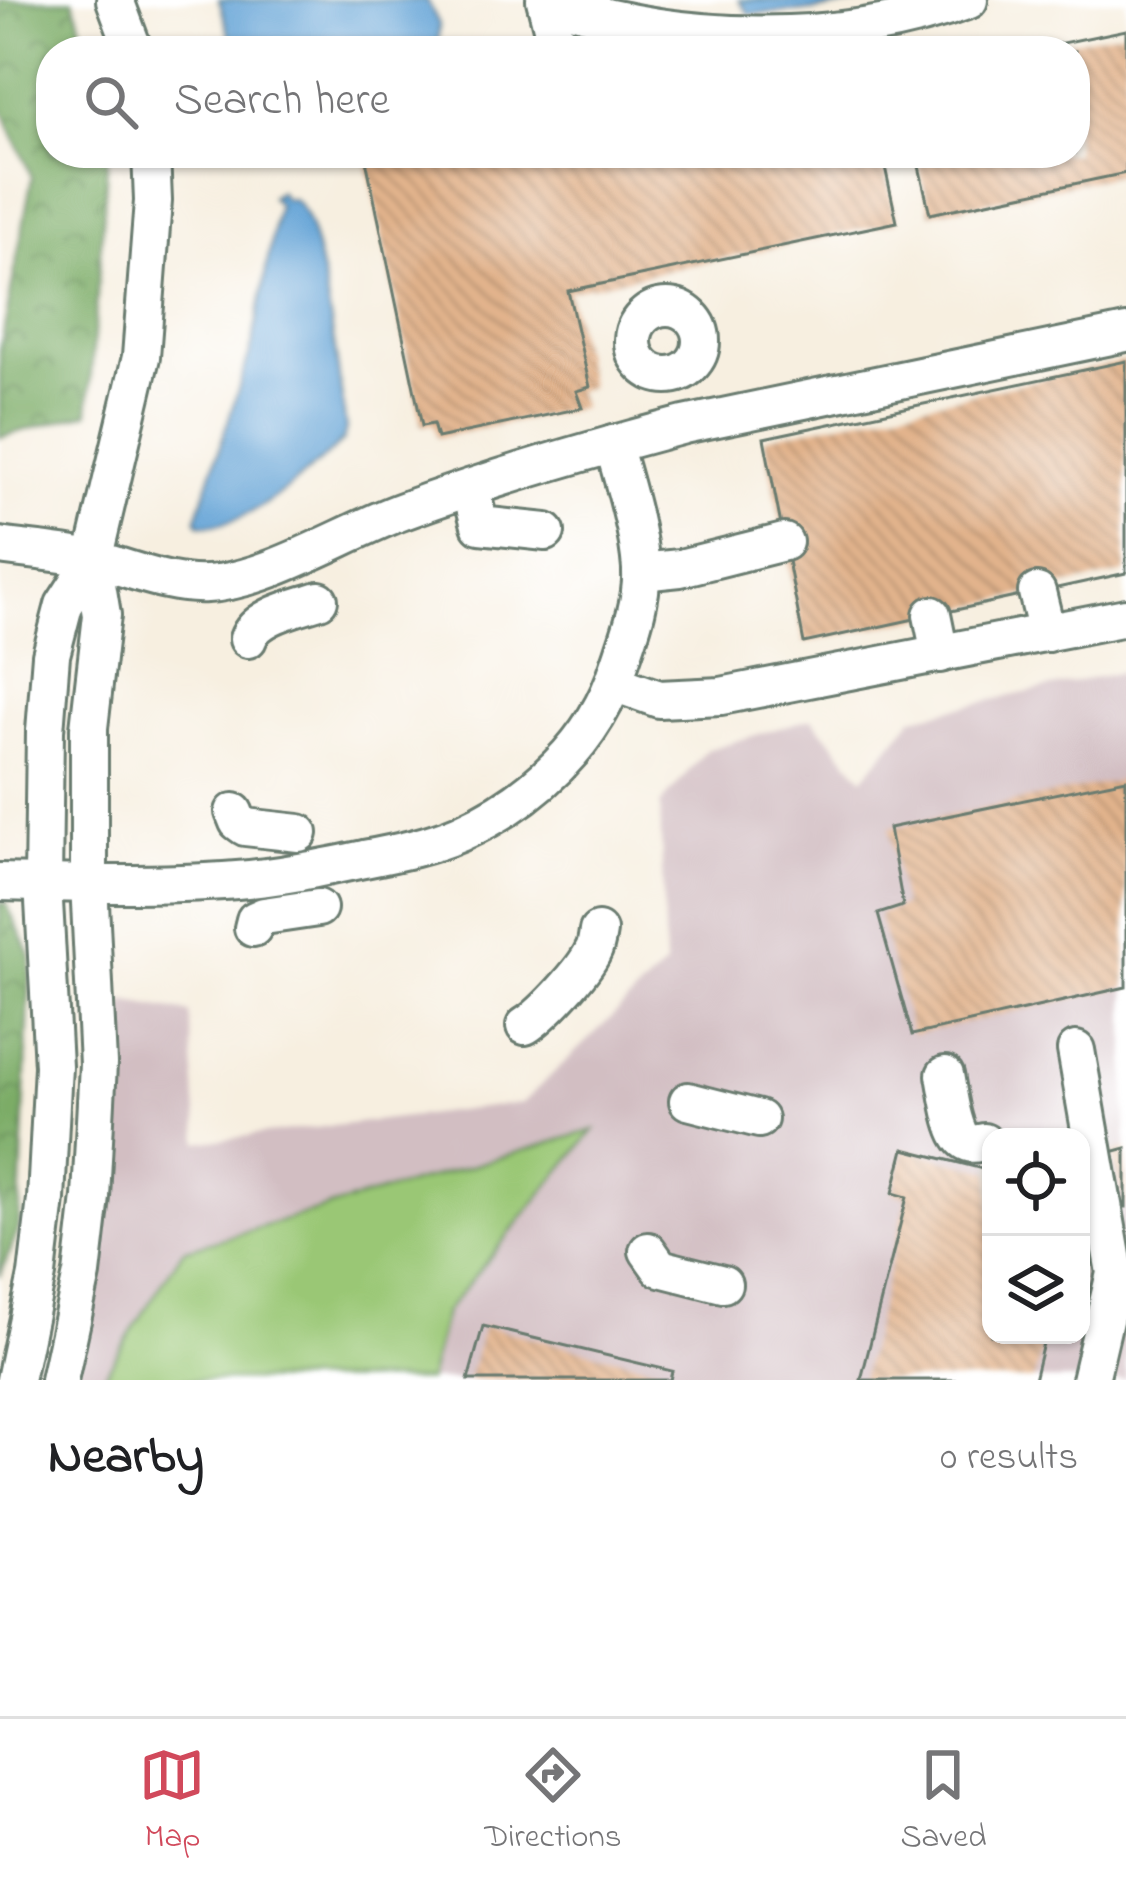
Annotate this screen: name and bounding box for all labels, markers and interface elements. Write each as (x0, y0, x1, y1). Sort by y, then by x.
search box (36, 36, 1090, 168)
icon: search (78, 69, 144, 135)
text: Search here (174, 69, 390, 135)
map controls (982, 1128, 1090, 1344)
button: locate (982, 1128, 1090, 1236)
button: layers (982, 1236, 1090, 1344)
text: Nearby (48, 1421, 204, 1496)
text: 0 results (940, 1430, 1078, 1487)
tab: Map (139, 1742, 205, 1862)
tab: Directions (484, 1742, 622, 1862)
tab: Saved (900, 1742, 987, 1862)

